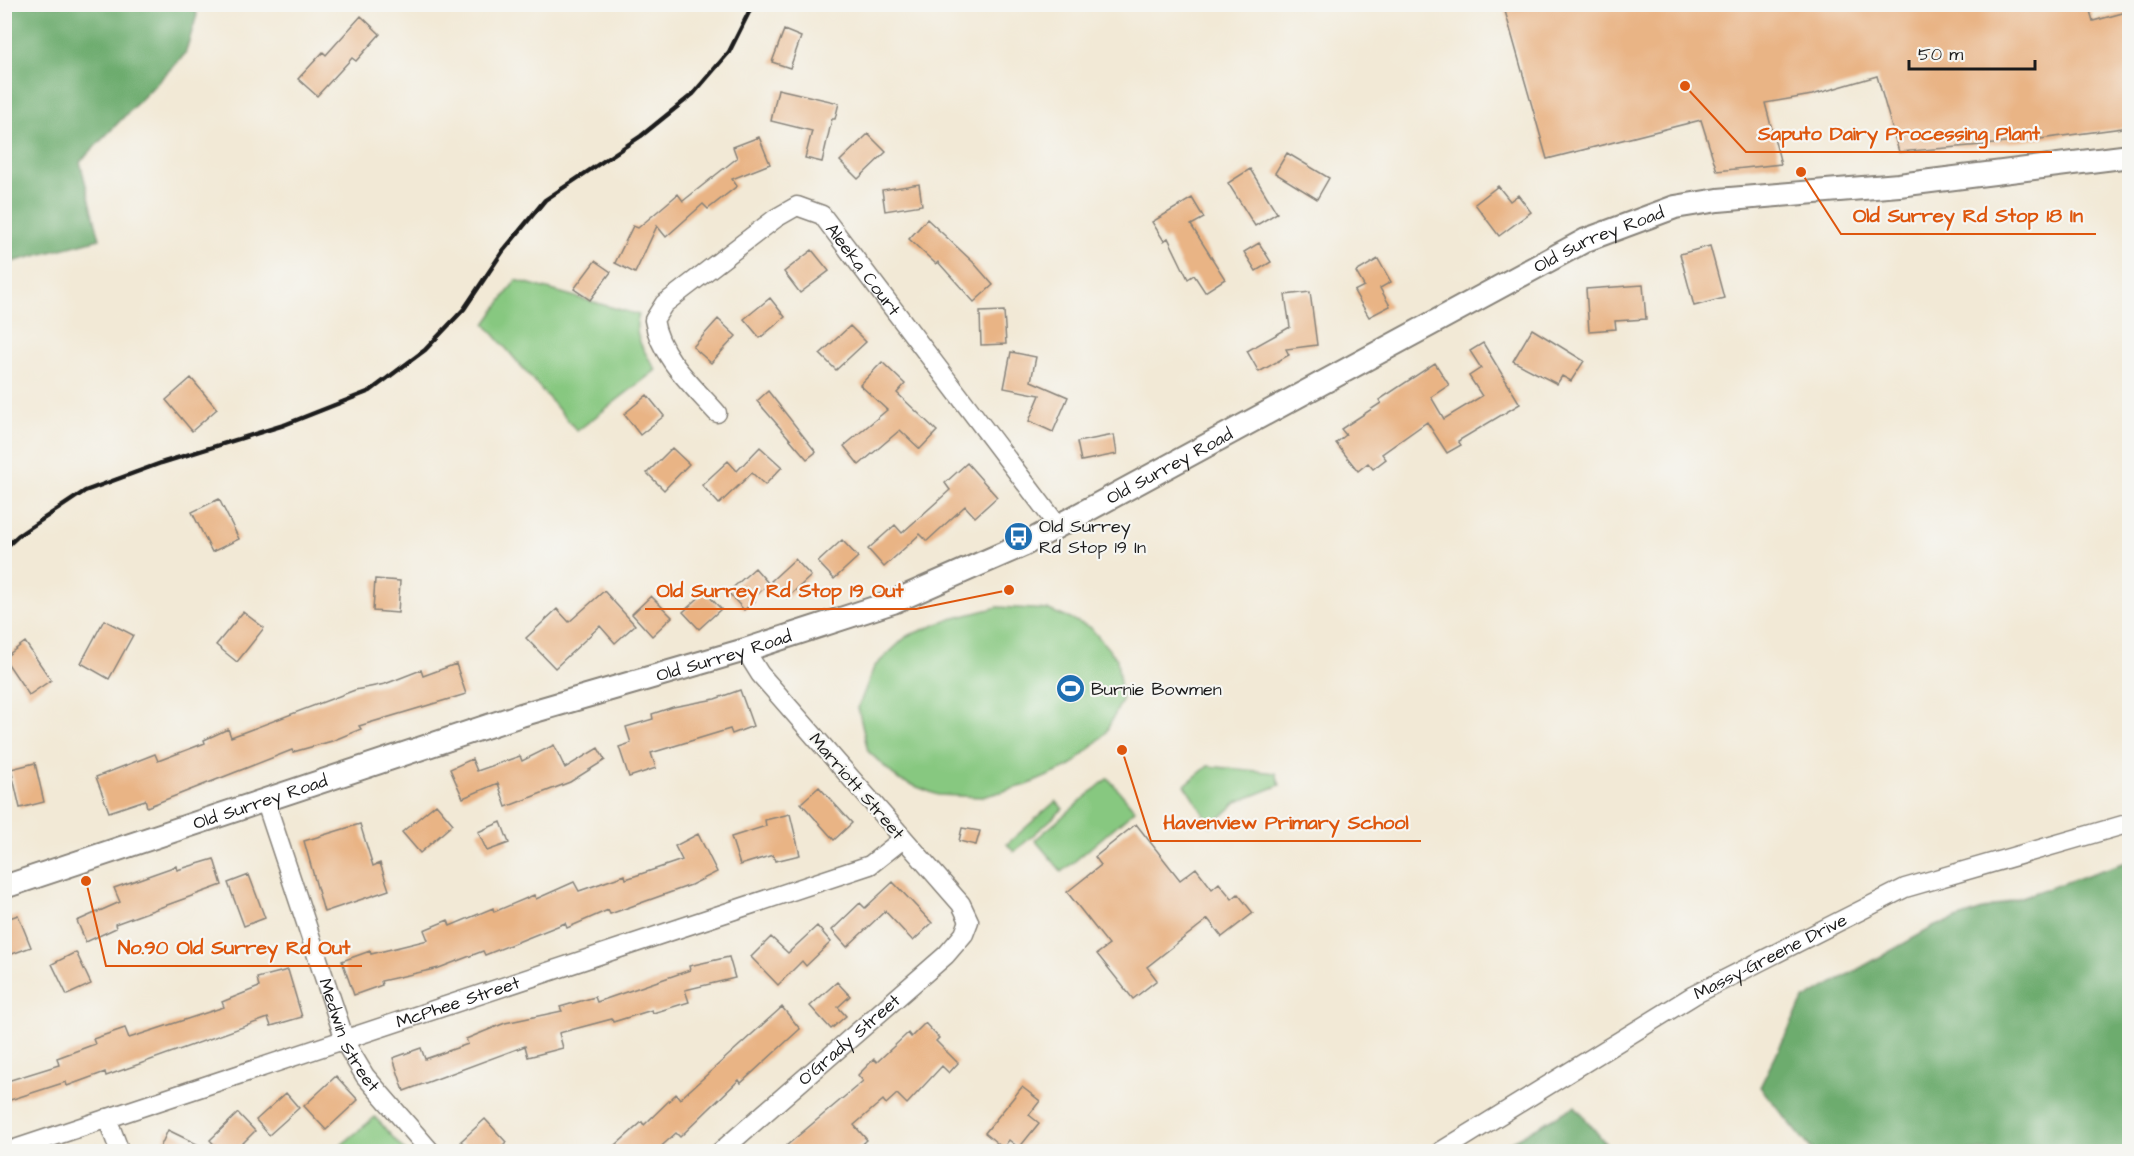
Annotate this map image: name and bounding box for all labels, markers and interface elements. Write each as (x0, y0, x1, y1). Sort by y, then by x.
scale bar (1909, 33, 2035, 71)
text: 50 m (1918, 42, 1963, 67)
callout: Saputo Dairy Processing Plant (1746, 114, 2052, 152)
text: Saputo Dairy Processing Plant (1757, 120, 2041, 149)
callout: Old Surrey Rd Stop 18 In (1841, 196, 2096, 234)
street label: Old Surrey Road (1529, 200, 1668, 279)
text: Old Surrey Rd Stop 18 In (1853, 202, 2083, 231)
street label: Aleeka Court (819, 218, 907, 322)
street label: Old Surrey Road (1102, 422, 1237, 511)
place label: Old Surrey Rd Stop 19 In (1039, 514, 1146, 560)
bus stop icon: Old Surrey Rd Stop 19 In (1002, 520, 1034, 552)
callout: Old Surrey Rd Stop 19 Out (645, 571, 916, 609)
text: Old Surrey Rd Stop 19 Out (656, 577, 904, 606)
street label: Old Surrey Road (653, 624, 795, 688)
sports icon: Burnie Bowmen (1054, 673, 1086, 705)
place label: Burnie Bowmen (1091, 677, 1222, 702)
street label: Marriott Street (803, 728, 910, 846)
street label: Old Surrey Road (190, 768, 331, 836)
callout: Havenview Primary School (1151, 803, 1421, 841)
text: Havenview Primary School (1163, 809, 1409, 838)
street label: Massy-Greene Drive (1689, 907, 1852, 1006)
callout: No.90 Old Surrey Rd Out (106, 928, 362, 966)
text: No.90 Old Surrey Rd Out (118, 934, 351, 963)
street label: McPhee Street (393, 970, 524, 1035)
street label: Medwin Street (312, 975, 386, 1098)
street label: O'Grady Street (793, 988, 906, 1092)

